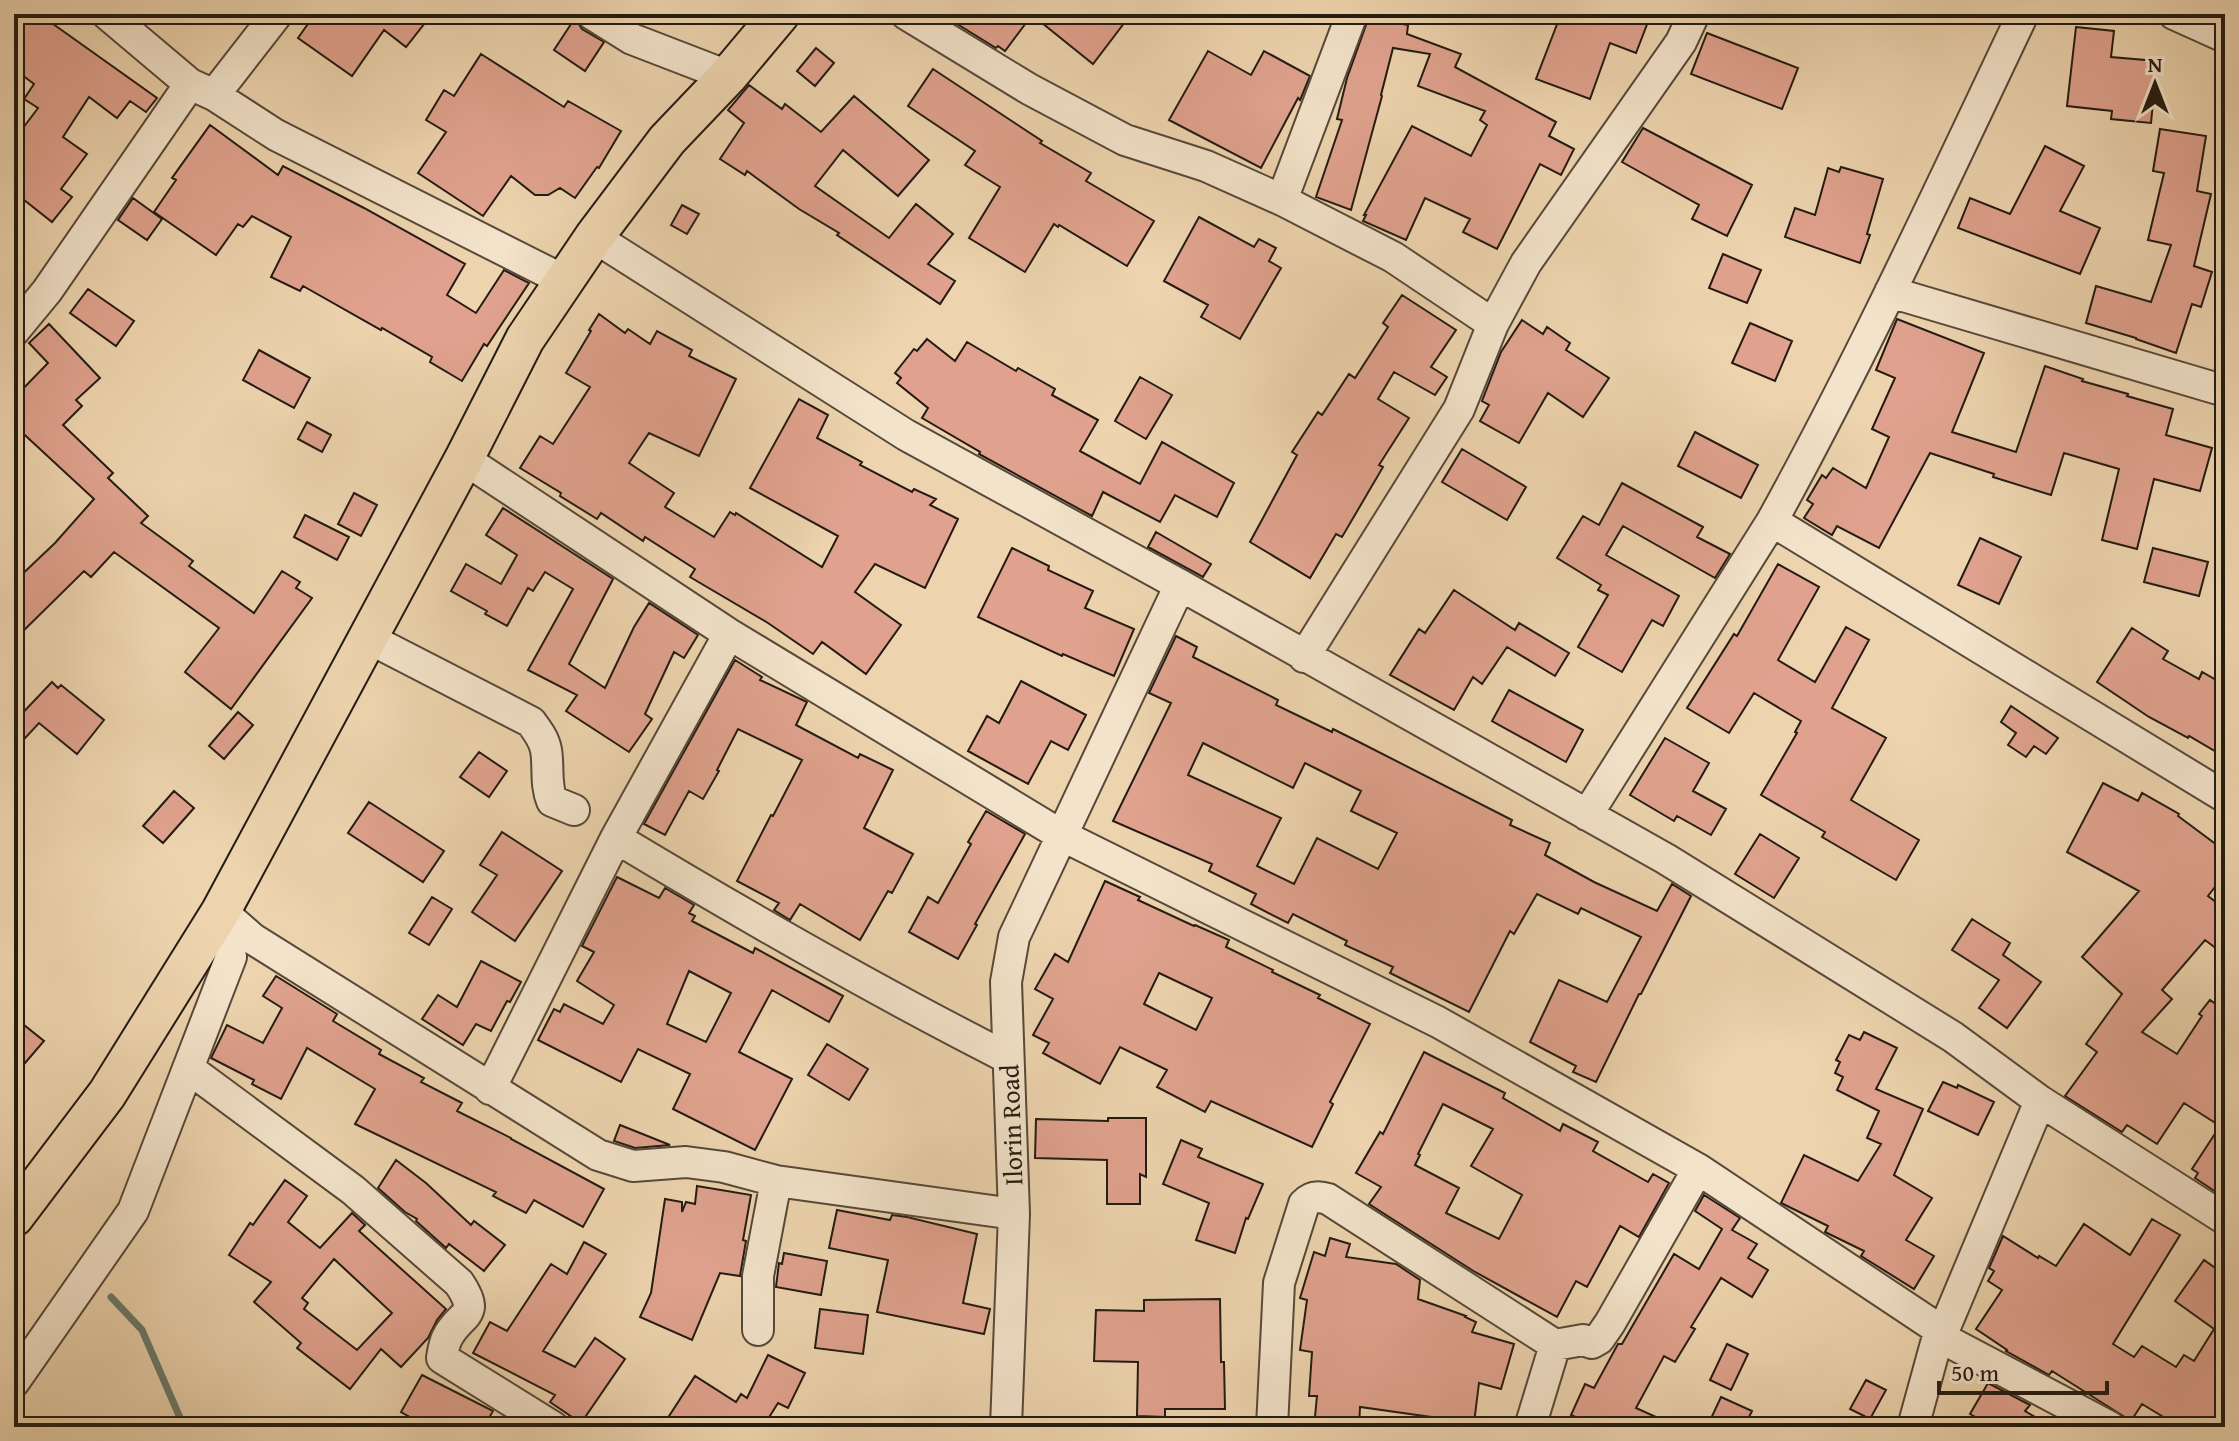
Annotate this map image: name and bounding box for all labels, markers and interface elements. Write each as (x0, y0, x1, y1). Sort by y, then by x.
north arrow (2115, 44, 2195, 124)
text: N (2148, 48, 2163, 80)
street label: Ilorin Road (989, 1064, 1033, 1186)
scale bar (1939, 1345, 2107, 1395)
text: 50 m (1951, 1355, 1999, 1390)

